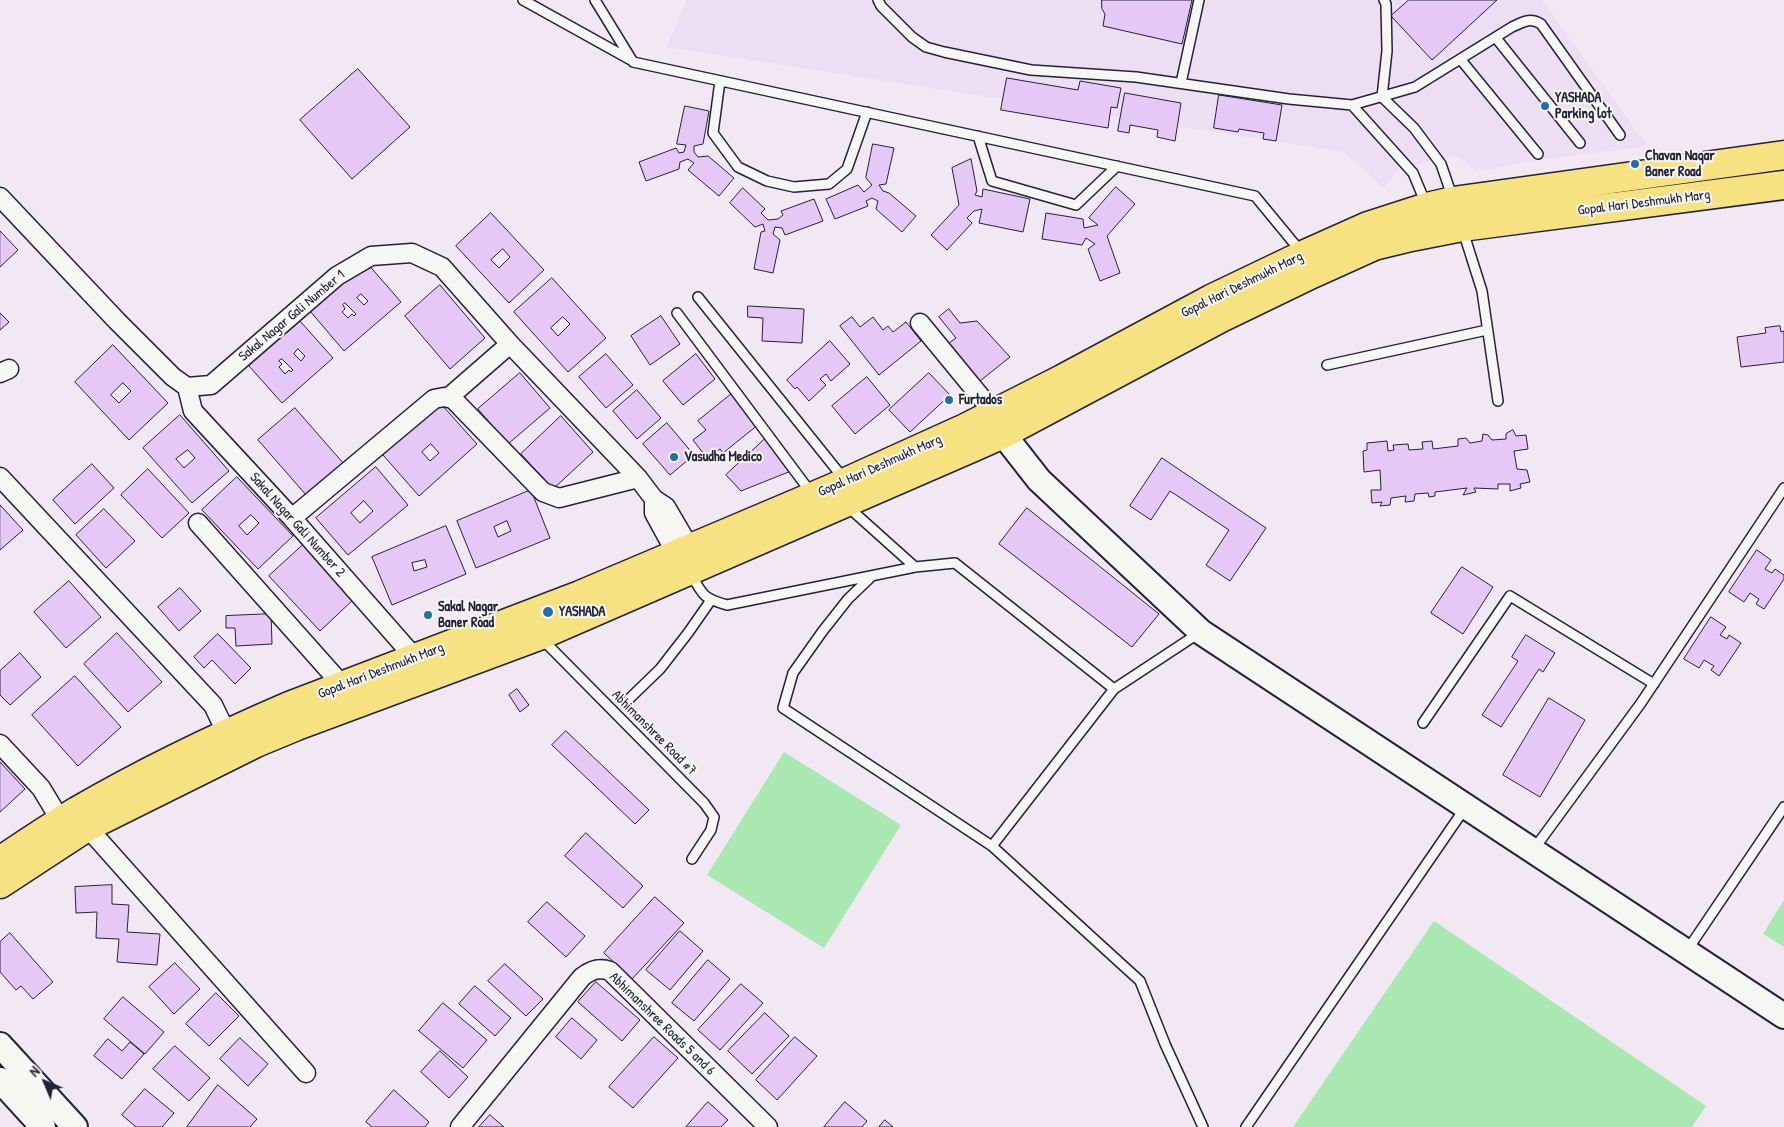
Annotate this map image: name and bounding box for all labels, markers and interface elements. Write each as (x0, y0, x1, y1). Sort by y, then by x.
place label: YASHADA Parking lot (1555, 90, 1612, 122)
marker: YASHADA Parking lot (1539, 100, 1551, 112)
place label: Chavan Nagar Baner Road (1645, 148, 1715, 180)
marker: Chavan Nagar Baner Road (1629, 158, 1641, 170)
street label: Gopal Hari Deshmukh Marg (1577, 187, 1711, 219)
street label: Gopal Hari Deshmukh Marg (1178, 248, 1306, 322)
street label: Sakal Nagar Gali Number 1 (236, 267, 348, 365)
place label: Furtados (959, 392, 1002, 408)
marker: Furtados (943, 394, 955, 406)
street label: Gopal Hari Deshmukh Marg (816, 431, 944, 501)
place label: Vasudha Medico (684, 449, 762, 465)
marker: Vasudha Medico (668, 451, 680, 463)
street label: Sakal Nagar Gali Number 2 (246, 469, 348, 581)
place label: Sakal Nagar Baner Road (438, 599, 498, 632)
place label: YASHADA (559, 604, 605, 620)
marker: YASHADA (541, 605, 555, 619)
marker: Sakal Nagar Baner Road (422, 609, 434, 621)
street label: Gopal Hari Deshmukh Marg (316, 639, 446, 703)
street label: Abhimanshree Road #7 (608, 687, 700, 779)
street label: Abhimanshree Roads 5 and 6 (606, 969, 718, 1079)
north arrow (20, 1057, 70, 1107)
text: N (25, 1062, 43, 1080)

